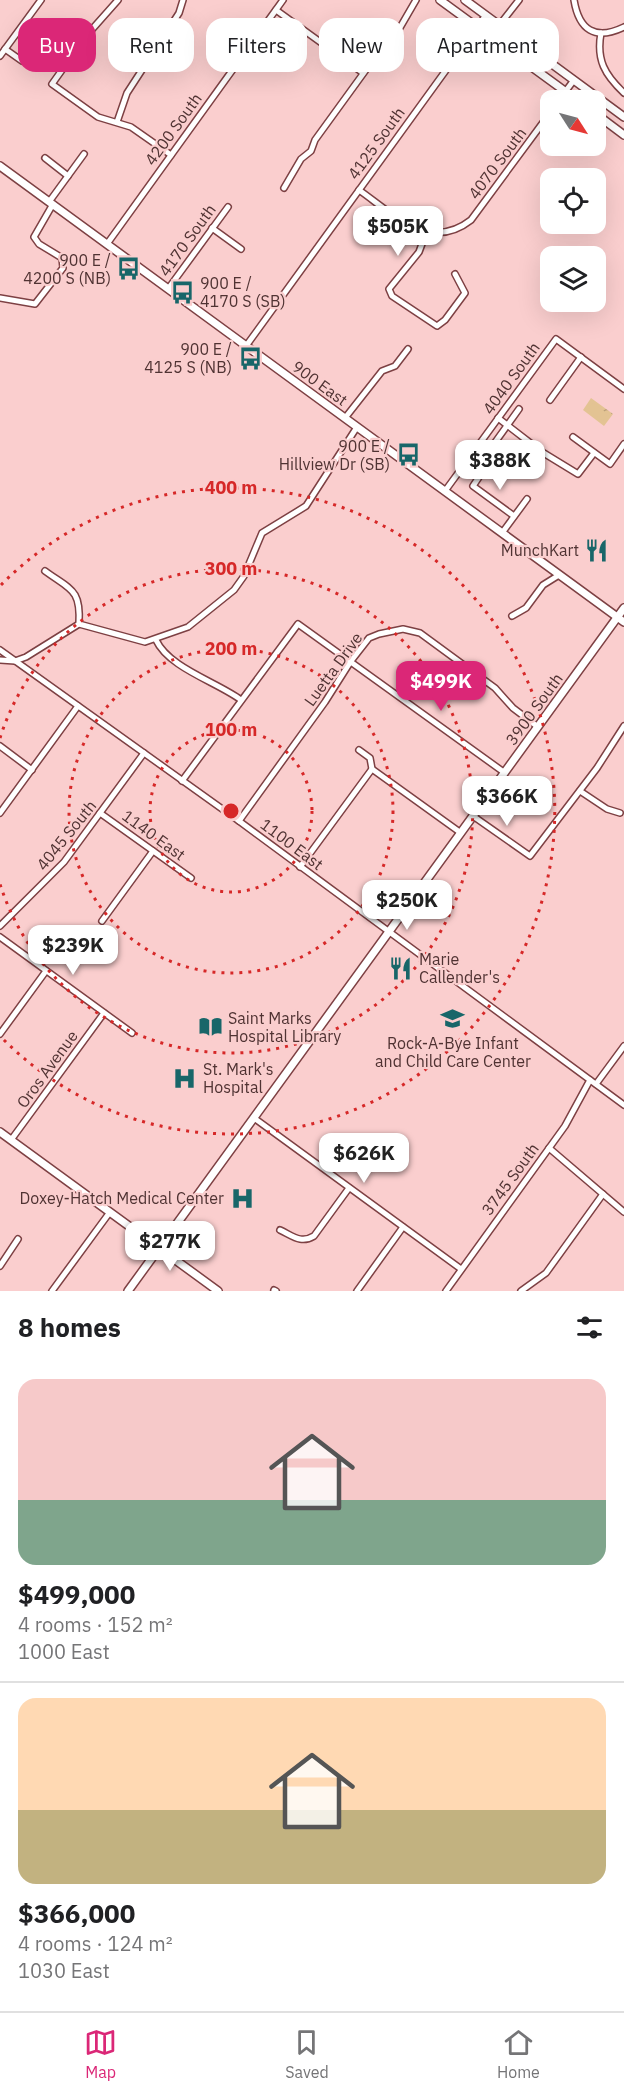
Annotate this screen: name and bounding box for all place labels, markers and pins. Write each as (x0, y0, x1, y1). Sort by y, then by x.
pin: $505K (356, 206, 440, 257)
place label: 900 E / 4200 S (NB) (23, 250, 111, 288)
bus stop icon: 900 E / 4200 S (NB) (116, 256, 142, 282)
place label: 900 E / 4170 S (SB) (200, 273, 286, 311)
bus stop icon: 900 E / 4170 S (SB) (169, 279, 195, 305)
place label: 900 E / 4125 S (NB) (144, 339, 232, 377)
bus stop icon: 900 E / 4125 S (NB) (237, 345, 263, 371)
place label: 900 E / Hillview Dr (SB) (279, 436, 390, 474)
pin: $388K (458, 440, 542, 491)
bus stop icon: 900 E / Hillview Dr (SB) (395, 442, 421, 468)
restaurant icon: MunchKart (584, 537, 610, 563)
place label: MunchKart (501, 540, 579, 560)
pin: $499K (399, 661, 483, 712)
pin: $366K (465, 776, 549, 827)
centre of rings (221, 801, 241, 821)
pin: $250K (365, 880, 449, 931)
pin: $239K (31, 925, 115, 976)
place label: Marie Callender's (419, 949, 500, 987)
restaurant icon: Marie Callender's (388, 955, 414, 981)
school or university icon: Rock-A-Bye Infant and Child Care Center (440, 1005, 466, 1031)
place label: Saint Marks Hospital Library (228, 1008, 341, 1046)
library icon: Saint Marks Hospital Library (197, 1014, 223, 1040)
place label: Rock-A-Bye Infant and Child Care Center (375, 1033, 531, 1071)
place label: St. Mark's Hospital (203, 1059, 274, 1097)
hospital icon: St. Mark's Hospital (172, 1065, 198, 1091)
pin: $626K (322, 1133, 406, 1184)
hospital icon: Doxey-Hatch Medical Center (229, 1185, 255, 1211)
place label: Doxey-Hatch Medical Center (20, 1188, 224, 1208)
pin: $277K (128, 1221, 212, 1272)

